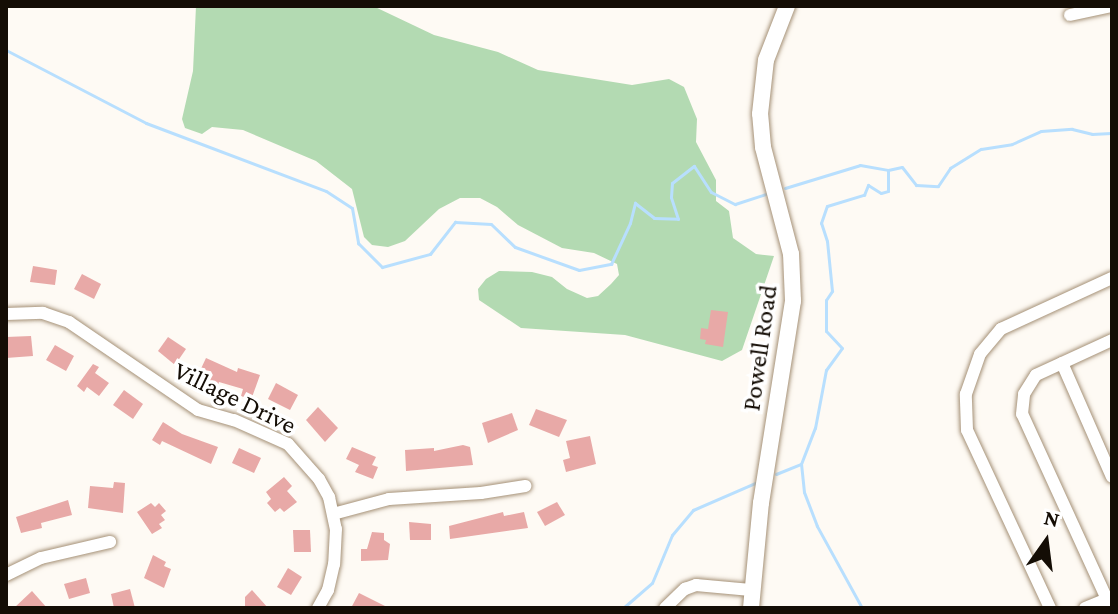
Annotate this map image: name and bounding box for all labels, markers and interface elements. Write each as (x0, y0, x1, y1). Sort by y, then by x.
street label: Powell Road (736, 283, 784, 413)
street label: Village Drive (169, 355, 301, 441)
north arrow (1006, 502, 1086, 582)
text: N (1042, 504, 1062, 532)

